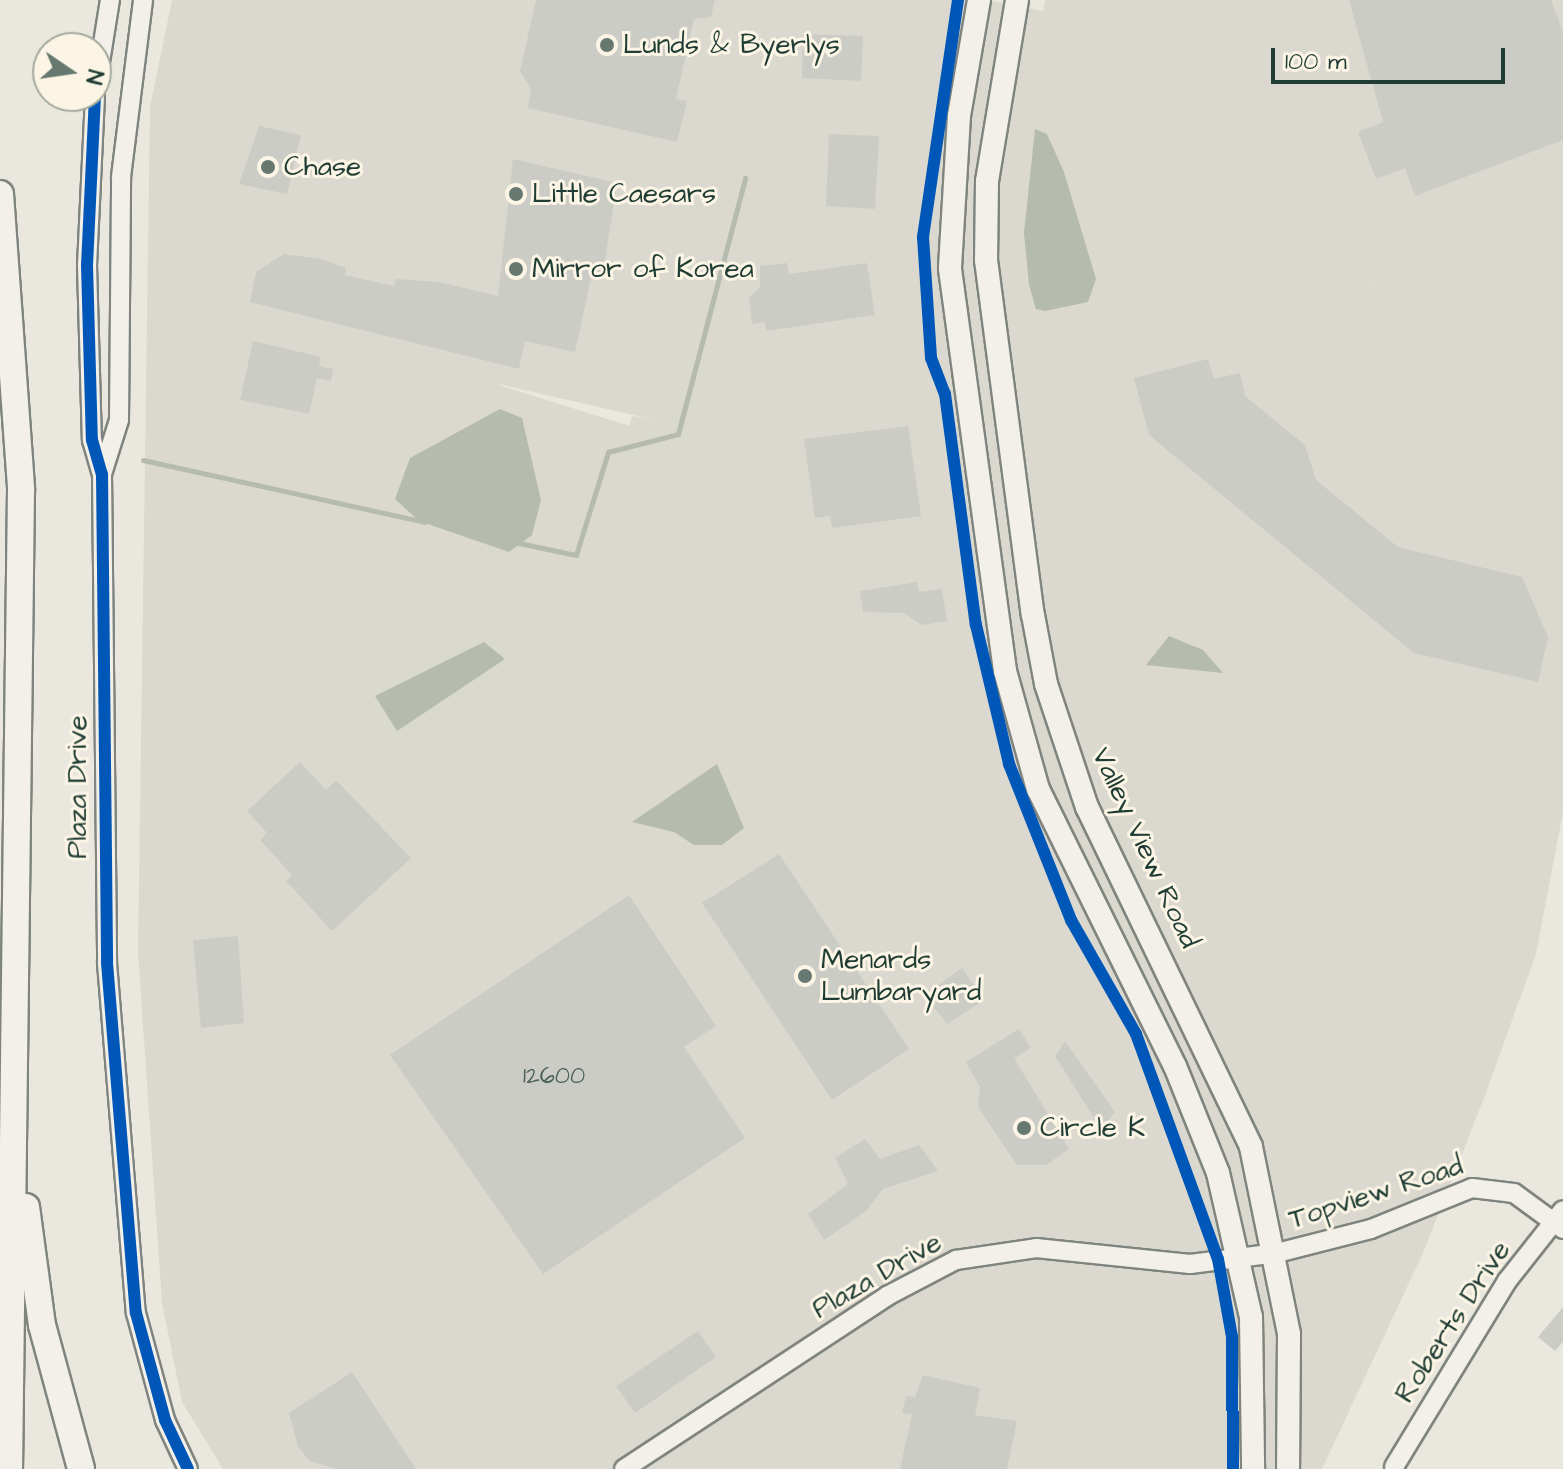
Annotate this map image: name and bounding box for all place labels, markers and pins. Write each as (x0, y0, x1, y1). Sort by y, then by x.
place label: Lunds & Byerlys (623, 28, 840, 62)
marker: Lunds & Byerlys (598, 36, 616, 54)
place label: Chase (284, 150, 361, 184)
marker: Chase (259, 158, 277, 176)
place label: Little Caesars (532, 177, 716, 211)
marker: Little Caesars (507, 185, 525, 203)
place label: Mirror of Korea (532, 252, 754, 286)
marker: Mirror of Korea (507, 260, 525, 278)
place label: Menards Lumbaryard (821, 943, 981, 1009)
marker: Menards Lumbaryard (796, 967, 814, 985)
place label: Circle K (1040, 1111, 1145, 1145)
marker: Circle K (1015, 1119, 1033, 1137)

